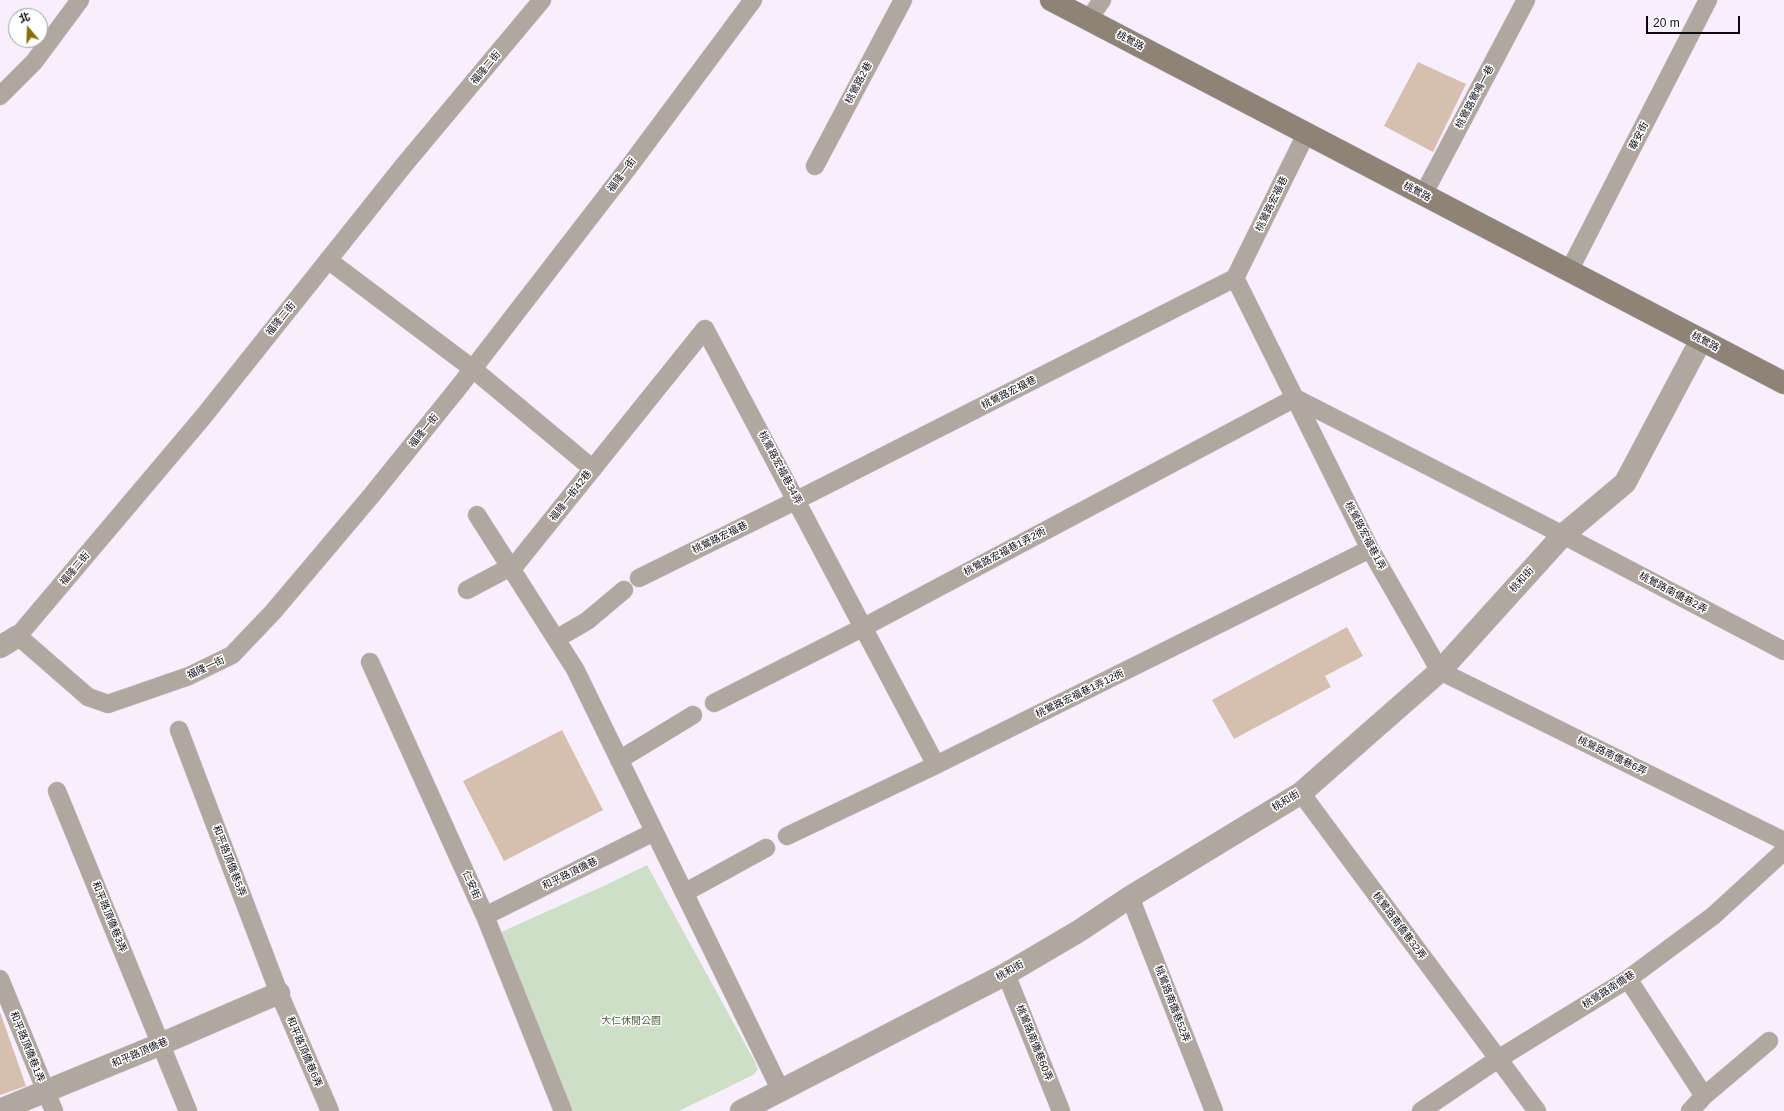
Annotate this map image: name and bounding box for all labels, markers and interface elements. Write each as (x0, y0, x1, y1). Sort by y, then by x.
north arrow (8, 8, 48, 48)
scale bar (1648, 8, 1742, 34)
text: 北 (17, 10, 32, 25)
text: 20 m (1653, 16, 1680, 30)
street label: 桃鶯路 (1114, 29, 1146, 53)
street label: 福隆二街 (469, 49, 503, 87)
street label: 桃鶯路2巷 (843, 60, 875, 106)
street label: 桃鶯路鶯鳴一巷 (1453, 63, 1497, 131)
street label: 華安街 (1627, 120, 1651, 152)
street label: 福隆一街 (605, 155, 639, 195)
street label: 桃鶯路宏福巷 (1253, 174, 1291, 234)
street label: 桃鶯路 (1401, 180, 1433, 204)
street label: 福隆二街 (264, 300, 298, 338)
street label: 桃鶯路 (1689, 330, 1721, 354)
street label: 桃鶯路宏福巷 (980, 374, 1038, 412)
street label: 福隆一街 (407, 412, 441, 450)
street label: 桃鶯路宏福巷34弄 (756, 429, 804, 507)
street label: 福隆一街42巷 (547, 468, 595, 524)
street label: 桃鶯路宏福巷1弄 (1342, 500, 1388, 572)
street label: 桃鶯路宏福巷 (690, 519, 750, 557)
street label: 桃鶯路宏福巷1弄2衖 (962, 525, 1048, 579)
street label: 福隆二街 (58, 550, 92, 588)
street label: 桃和街 (1508, 565, 1536, 595)
street label: 桃鶯路南僑巷2弄 (1637, 570, 1709, 616)
street label: 福隆一街 (185, 654, 227, 682)
street label: 桃鶯路宏福巷1弄12衖 (1034, 667, 1126, 721)
street label: 桃鶯路南僑巷6弄 (1575, 734, 1649, 778)
street label: 桃和街 (1270, 788, 1302, 814)
street label: 和平路頂僑巷5弄 (210, 824, 248, 898)
street label: 和平路頂僑巷 (540, 855, 600, 893)
street label: 仁安街 (459, 869, 483, 901)
street label: 和平路頂僑巷3弄 (89, 880, 129, 954)
street label: 桃鶯路南僑巷32弄 (1370, 890, 1428, 962)
street label: 桃和街 (994, 958, 1026, 984)
street label: 桃鶯路南僑巷52弄 (1152, 964, 1192, 1044)
street label: 桃鶯路南僑巷 (1581, 969, 1637, 1011)
street label: 桃鶯路南僑巷60弄 (1013, 1003, 1055, 1083)
street label: 和平路頂僑巷1弄 (7, 1010, 47, 1084)
street label: 和平路頂僑巷6弄 (284, 1015, 324, 1089)
park label: 大仁休閒公園 (601, 1015, 661, 1027)
street label: 和平路頂僑巷 (110, 1036, 170, 1070)

